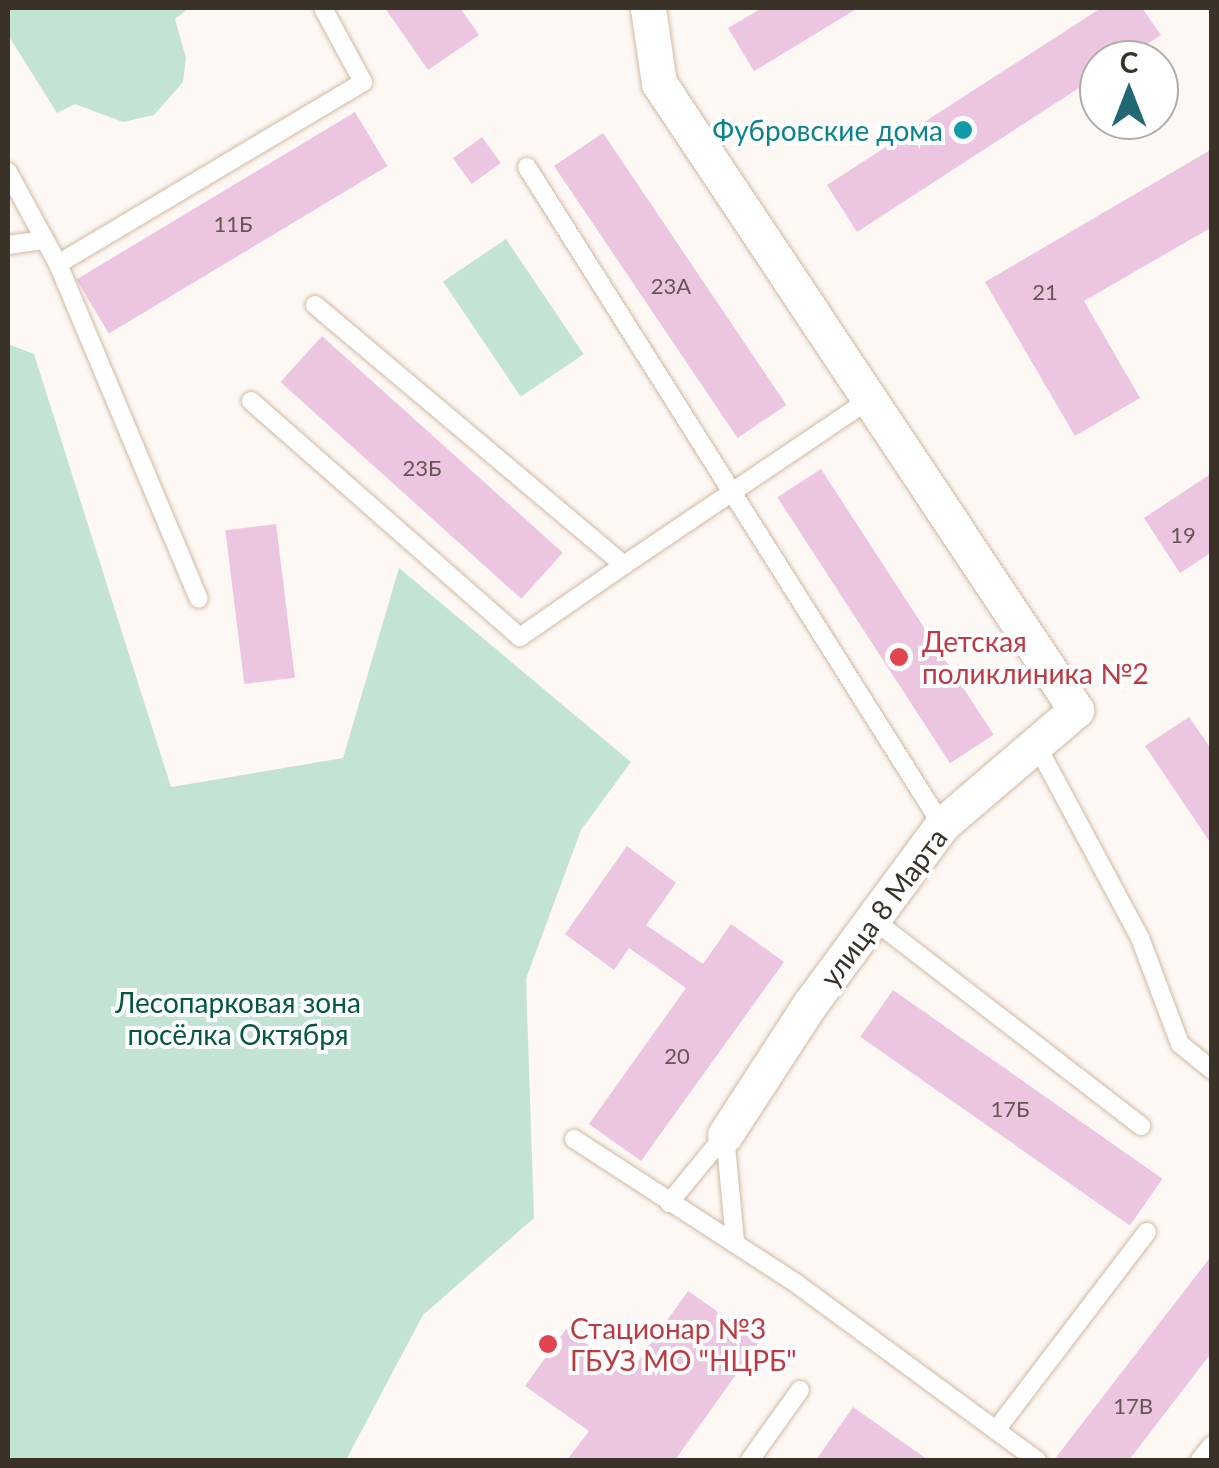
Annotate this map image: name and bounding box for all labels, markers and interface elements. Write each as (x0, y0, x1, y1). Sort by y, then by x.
north arrow (1079, 40, 1179, 140)
text: С (1120, 45, 1138, 79)
place label: Фубровские дома (712, 113, 943, 147)
marker: Фубровские дома (952, 119, 974, 141)
house number: 11Б (213, 211, 253, 237)
house number: 23А (651, 273, 691, 299)
house number: 21 (1032, 279, 1058, 305)
house number: 23Б (402, 455, 442, 481)
house number: 19 (1170, 522, 1196, 548)
place label: Детская поликлиника №2 (922, 624, 1149, 690)
marker: Детская поликлиника №2 (886, 644, 912, 670)
street label: улица 8 Марта (812, 821, 954, 993)
park label: Лесопарковая зона посёлка Октября (115, 985, 361, 1051)
house number: 20 (664, 1043, 690, 1069)
house number: 17Б (990, 1096, 1030, 1122)
place label: Стационар №3 ГБУЗ МО "НЦРБ" (570, 1311, 797, 1377)
marker: Стационар №3 ГБУЗ МО "НЦРБ" (535, 1331, 561, 1357)
house number: 17В (1113, 1393, 1153, 1419)

